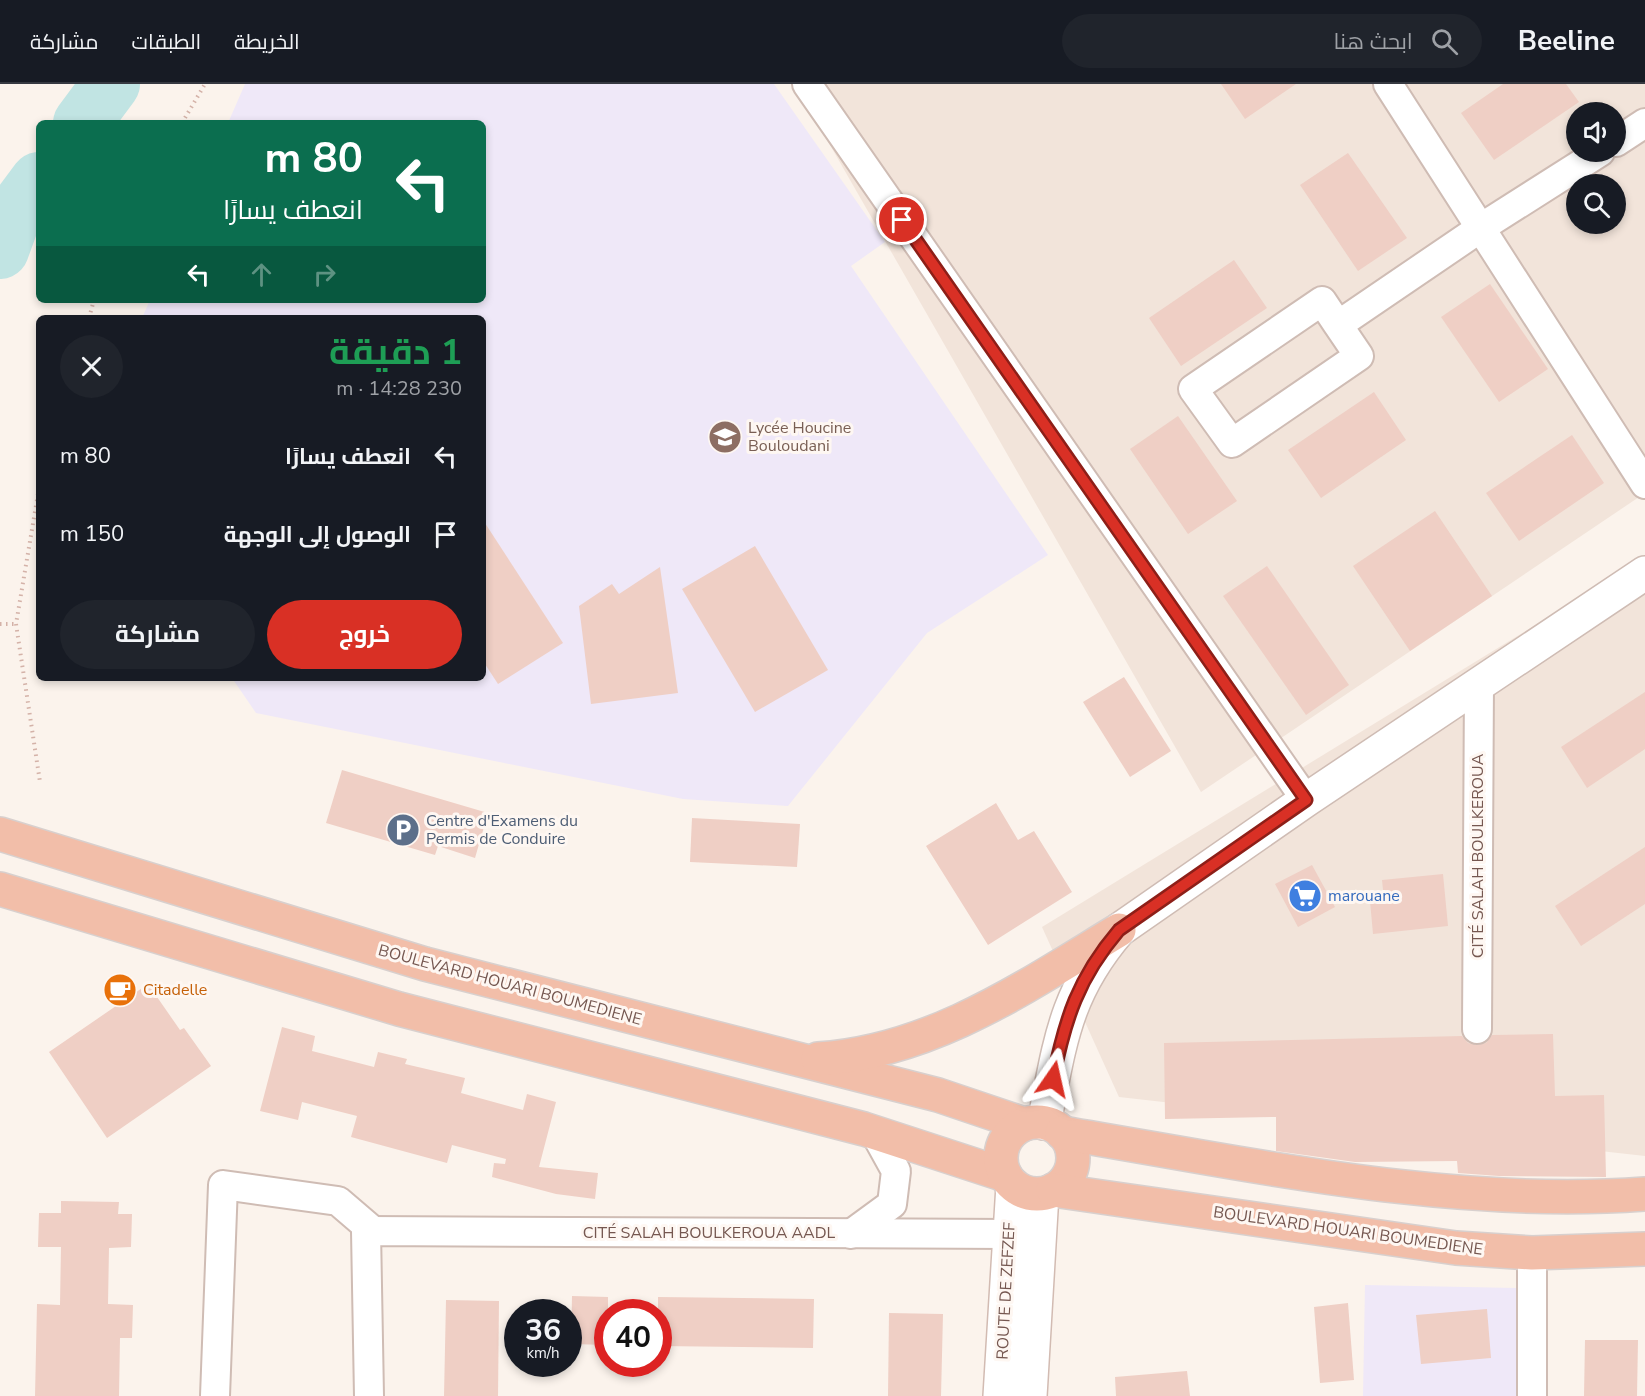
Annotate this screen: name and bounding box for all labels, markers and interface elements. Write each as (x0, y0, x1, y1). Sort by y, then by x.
search box (1062, 14, 1482, 68)
text: Beeline (1518, 22, 1615, 60)
icon: search (1428, 25, 1461, 58)
text: ابحث هنا (1334, 27, 1413, 57)
text: مشاركة (30, 28, 99, 56)
text: الطبقات (132, 28, 201, 56)
text: الخريطة (234, 28, 300, 56)
map controls (1566, 102, 1626, 234)
button: sound (1566, 102, 1626, 162)
text: 80 m (264, 130, 363, 187)
icon: left (384, 144, 462, 222)
button: search (1566, 174, 1626, 234)
text: انعطف يسارًا (223, 192, 363, 229)
pin (876, 194, 927, 245)
icon: arrive (885, 203, 918, 236)
icon: left (182, 258, 215, 291)
icon: ahead (245, 258, 278, 291)
icon: right (308, 258, 341, 291)
text: 1 دقيقة (329, 328, 462, 377)
button: close (60, 335, 123, 398)
text: 230 m · 14:28 (336, 375, 462, 402)
place label: Lycée Houcine Bouloudani (748, 417, 851, 457)
school or university icon: Lycée Houcine Bouloudani (707, 419, 743, 455)
icon: left (429, 440, 462, 473)
text: 80 m (60, 441, 111, 471)
text: انعطف يسارًا (285, 442, 411, 472)
icon: arrive (429, 518, 462, 551)
text: 150 m (60, 519, 124, 549)
text: الوصول إلى الوجهة (224, 520, 411, 550)
button: مشاركة (60, 600, 255, 669)
button: خروج (267, 600, 462, 669)
street label: CITÉ SALAH BOULKEROUA (1467, 753, 1489, 958)
place label: Centre d'Examens du Permis de Conduire (426, 810, 578, 850)
parking icon: Centre d'Examens du Permis de Conduire (385, 812, 421, 848)
supermarket icon: marouane (1287, 878, 1323, 914)
place label: marouane (1328, 885, 1400, 907)
street label: BOULEVARD HOUARI BOUMEDIENE (376, 939, 644, 1031)
cafe icon: Citadelle (102, 972, 138, 1008)
place label: Citadelle (143, 979, 207, 1001)
position arrow (1021, 1047, 1085, 1111)
street label: BOULEVARD HOUARI BOUMEDIENE (1212, 1201, 1484, 1261)
street label: ROUTE DE ZEFZEF (991, 1221, 1021, 1360)
street label: CITÉ SALAH BOULKEROUA AADL (583, 1222, 836, 1244)
speed limit sign: 40 (594, 1299, 672, 1377)
text: 36 (525, 1310, 561, 1351)
text: km/h (526, 1343, 560, 1363)

